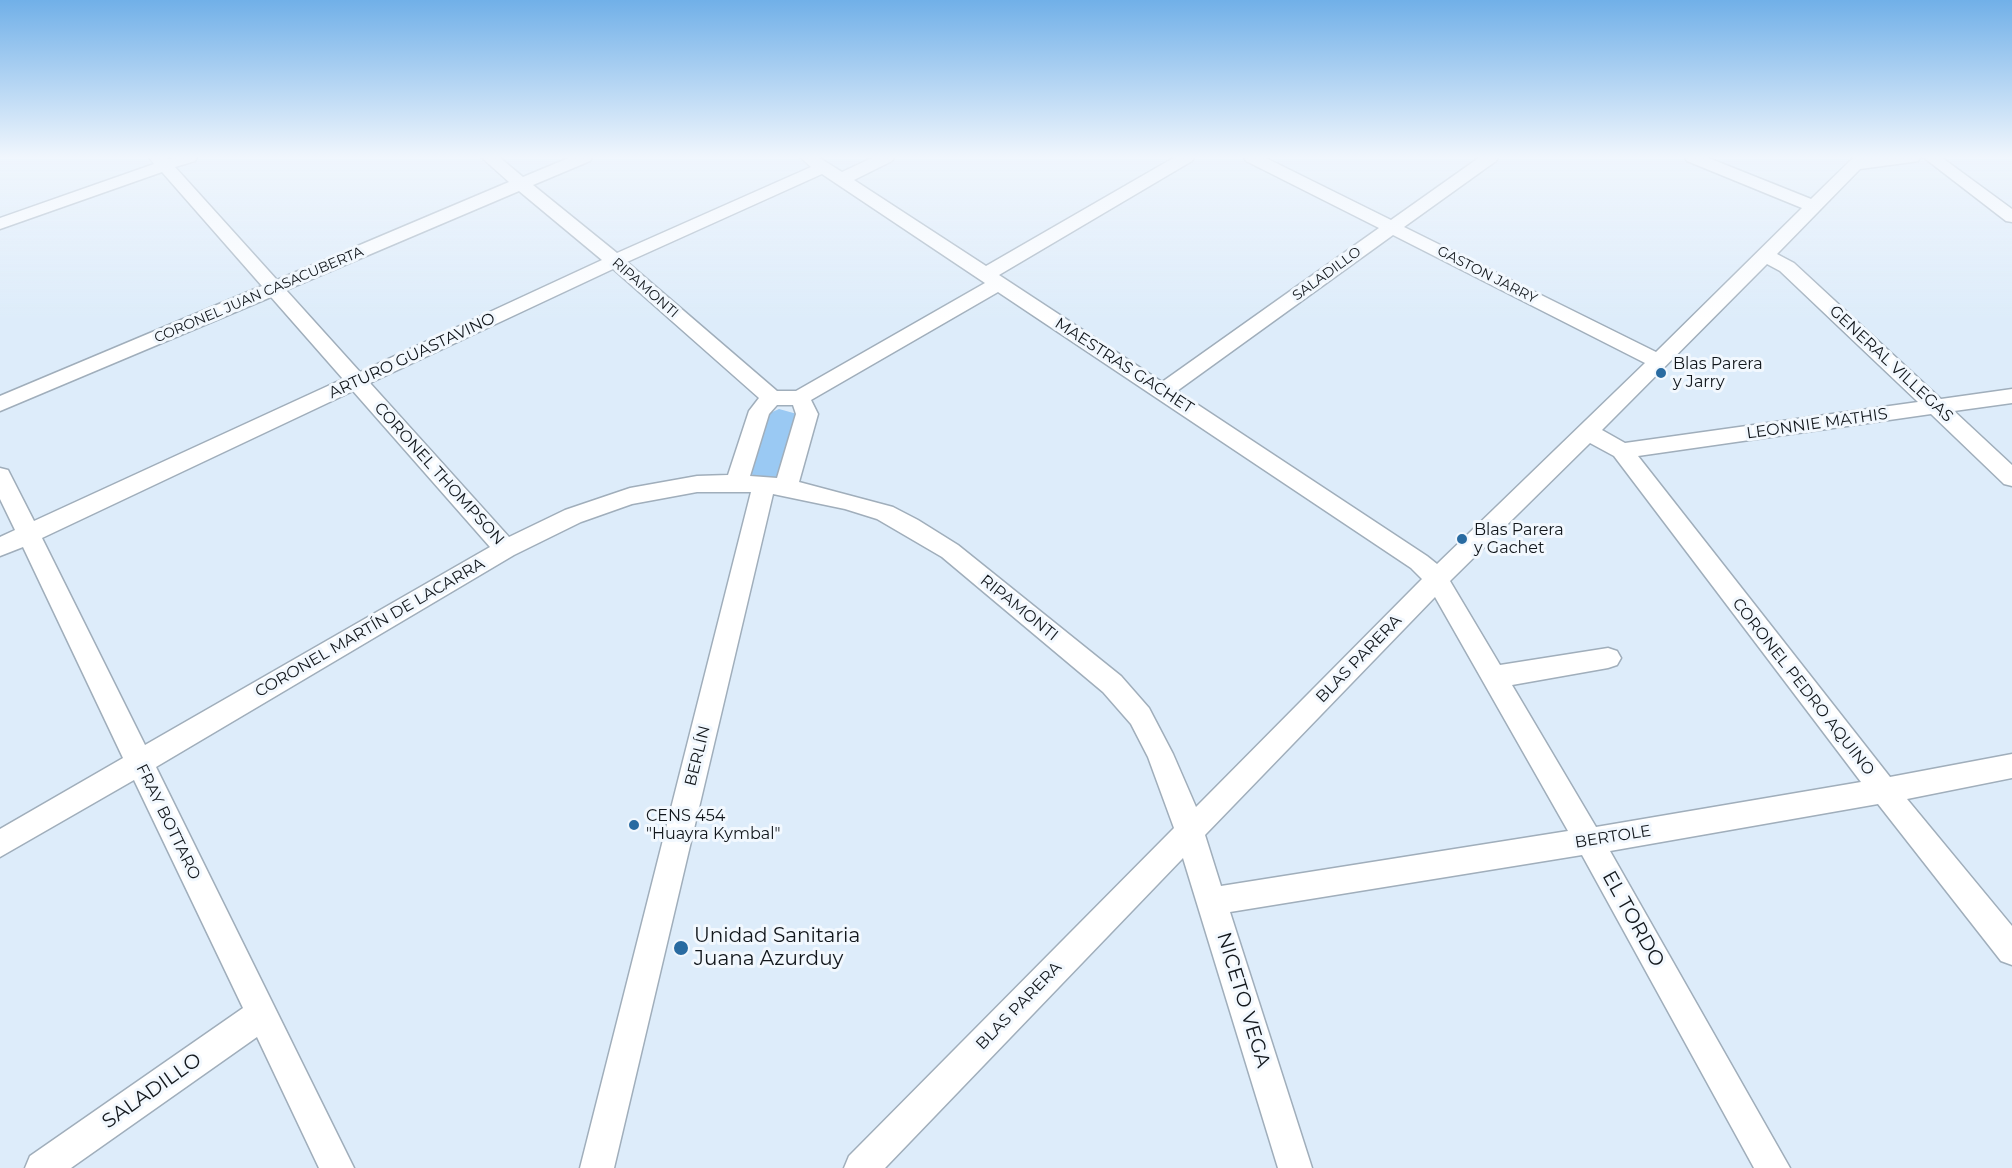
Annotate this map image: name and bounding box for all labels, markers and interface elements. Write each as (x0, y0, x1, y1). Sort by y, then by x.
street label: CORONEL JUAN CASACUBERTA (152, 243, 366, 347)
street label: SALADILLO (1289, 243, 1365, 305)
street label: GASTON JARRY (1434, 243, 1540, 307)
street label: RIPAMONTI (608, 255, 682, 321)
street label: GENERAL VILLEGAS (1825, 302, 1957, 426)
street label: ARTURO GUASTAVINO (326, 309, 498, 403)
street label: MAESTRAS GACHET (1051, 314, 1197, 418)
place label: Blas Parera y Jarry (1673, 354, 1763, 392)
marker: Blas Parera y Jarry (1654, 366, 1668, 380)
street label: CORONEL THOMPSON (370, 399, 508, 549)
street label: LEONNIE MATHIS (1745, 405, 1889, 443)
place label: Blas Parera y Gachet (1474, 520, 1564, 558)
marker: Blas Parera y Gachet (1455, 532, 1469, 546)
street label: CORONEL MARTÍN DE LACARRA (252, 554, 488, 702)
street label: RIPAMONTI (976, 571, 1062, 645)
street label: CORONEL PEDRO AQUINO (1728, 595, 1878, 779)
street label: BLAS PARERA (1312, 611, 1406, 707)
street label: BERLÍN (681, 724, 715, 788)
street label: FRAY BOTTARO (132, 761, 204, 883)
place label: CENS 454 "Huayra Kymbal" (646, 806, 780, 844)
marker: CENS 454 "Huayra Kymbal" (627, 818, 641, 832)
street label: BERTOLE (1574, 822, 1652, 852)
street label: EL TORDO (1597, 867, 1669, 971)
place label: Unidad Sanitaria Juana Azurduy (694, 924, 860, 971)
street label: NICETO VEGA (1211, 930, 1275, 1070)
marker: Unidad Sanitaria Juana Azurduy (672, 939, 690, 957)
street label: BLAS PARERA (972, 958, 1066, 1054)
street label: SALADILLO (98, 1048, 206, 1134)

